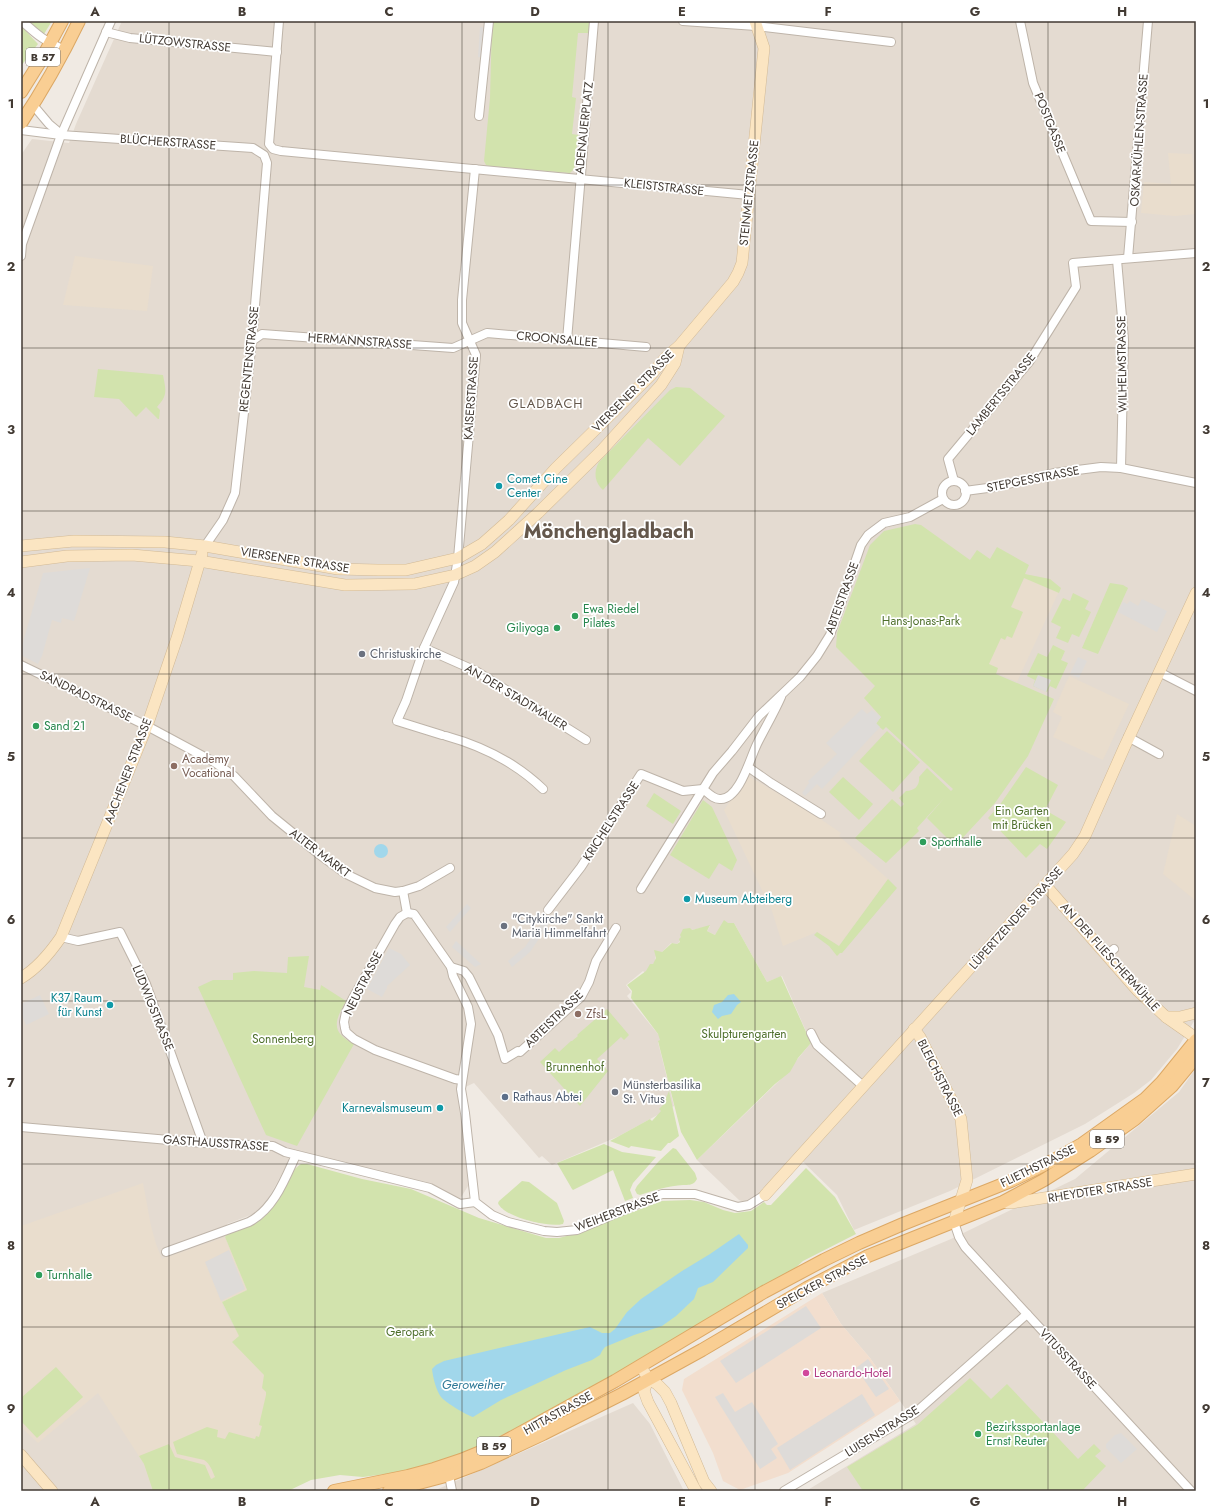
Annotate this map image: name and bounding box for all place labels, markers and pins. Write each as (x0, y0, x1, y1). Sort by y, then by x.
place label: Comet Cine Center (507, 470, 568, 502)
marker: Comet Cine Center (494, 481, 504, 491)
place label: Ewa Riedel Pilates (583, 600, 639, 632)
marker: Ewa Riedel Pilates (570, 611, 580, 621)
place label: Giliyoga (506, 619, 549, 637)
marker: Giliyoga (552, 623, 562, 633)
place label: Christuskirche (370, 645, 441, 663)
marker: Christuskirche (357, 649, 367, 659)
place label: Sand 21 (44, 717, 85, 735)
marker: Sand 21 (31, 721, 41, 731)
place label: Academy Vocational (182, 750, 234, 782)
marker: Academy Vocational (169, 761, 179, 771)
place label: Sporthalle (931, 833, 982, 851)
marker: Sporthalle (918, 837, 928, 847)
place label: Museum Abteiberg (695, 890, 792, 908)
marker: Museum Abteiberg (682, 894, 692, 904)
place label: "Citykirche" Sankt Mariä Himmelfahrt (512, 910, 606, 942)
marker: "Citykirche" Sankt Mariä Himmelfahrt (499, 921, 509, 931)
place label: K37 Raum für Kunst (51, 989, 102, 1021)
marker: K37 Raum für Kunst (105, 1000, 115, 1010)
place label: ZfsL (586, 1005, 607, 1023)
marker: ZfsL (573, 1009, 583, 1019)
place label: Münsterbasilika St. Vitus (623, 1076, 701, 1108)
marker: Münsterbasilika St. Vitus (610, 1087, 620, 1097)
place label: Rathaus Abtei (513, 1088, 582, 1106)
marker: Rathaus Abtei (500, 1092, 510, 1102)
place label: Karnevalsmuseum (342, 1099, 432, 1117)
marker: Karnevalsmuseum (435, 1103, 445, 1113)
place label: Turnhalle (47, 1266, 92, 1284)
marker: Turnhalle (34, 1270, 44, 1280)
place label: Leonardo-Hotel (814, 1364, 891, 1382)
marker: Leonardo-Hotel (801, 1368, 811, 1378)
place label: Bezirkssportanlage Ernst Reuter (986, 1418, 1080, 1450)
marker: Bezirkssportanlage Ernst Reuter (973, 1429, 983, 1439)

